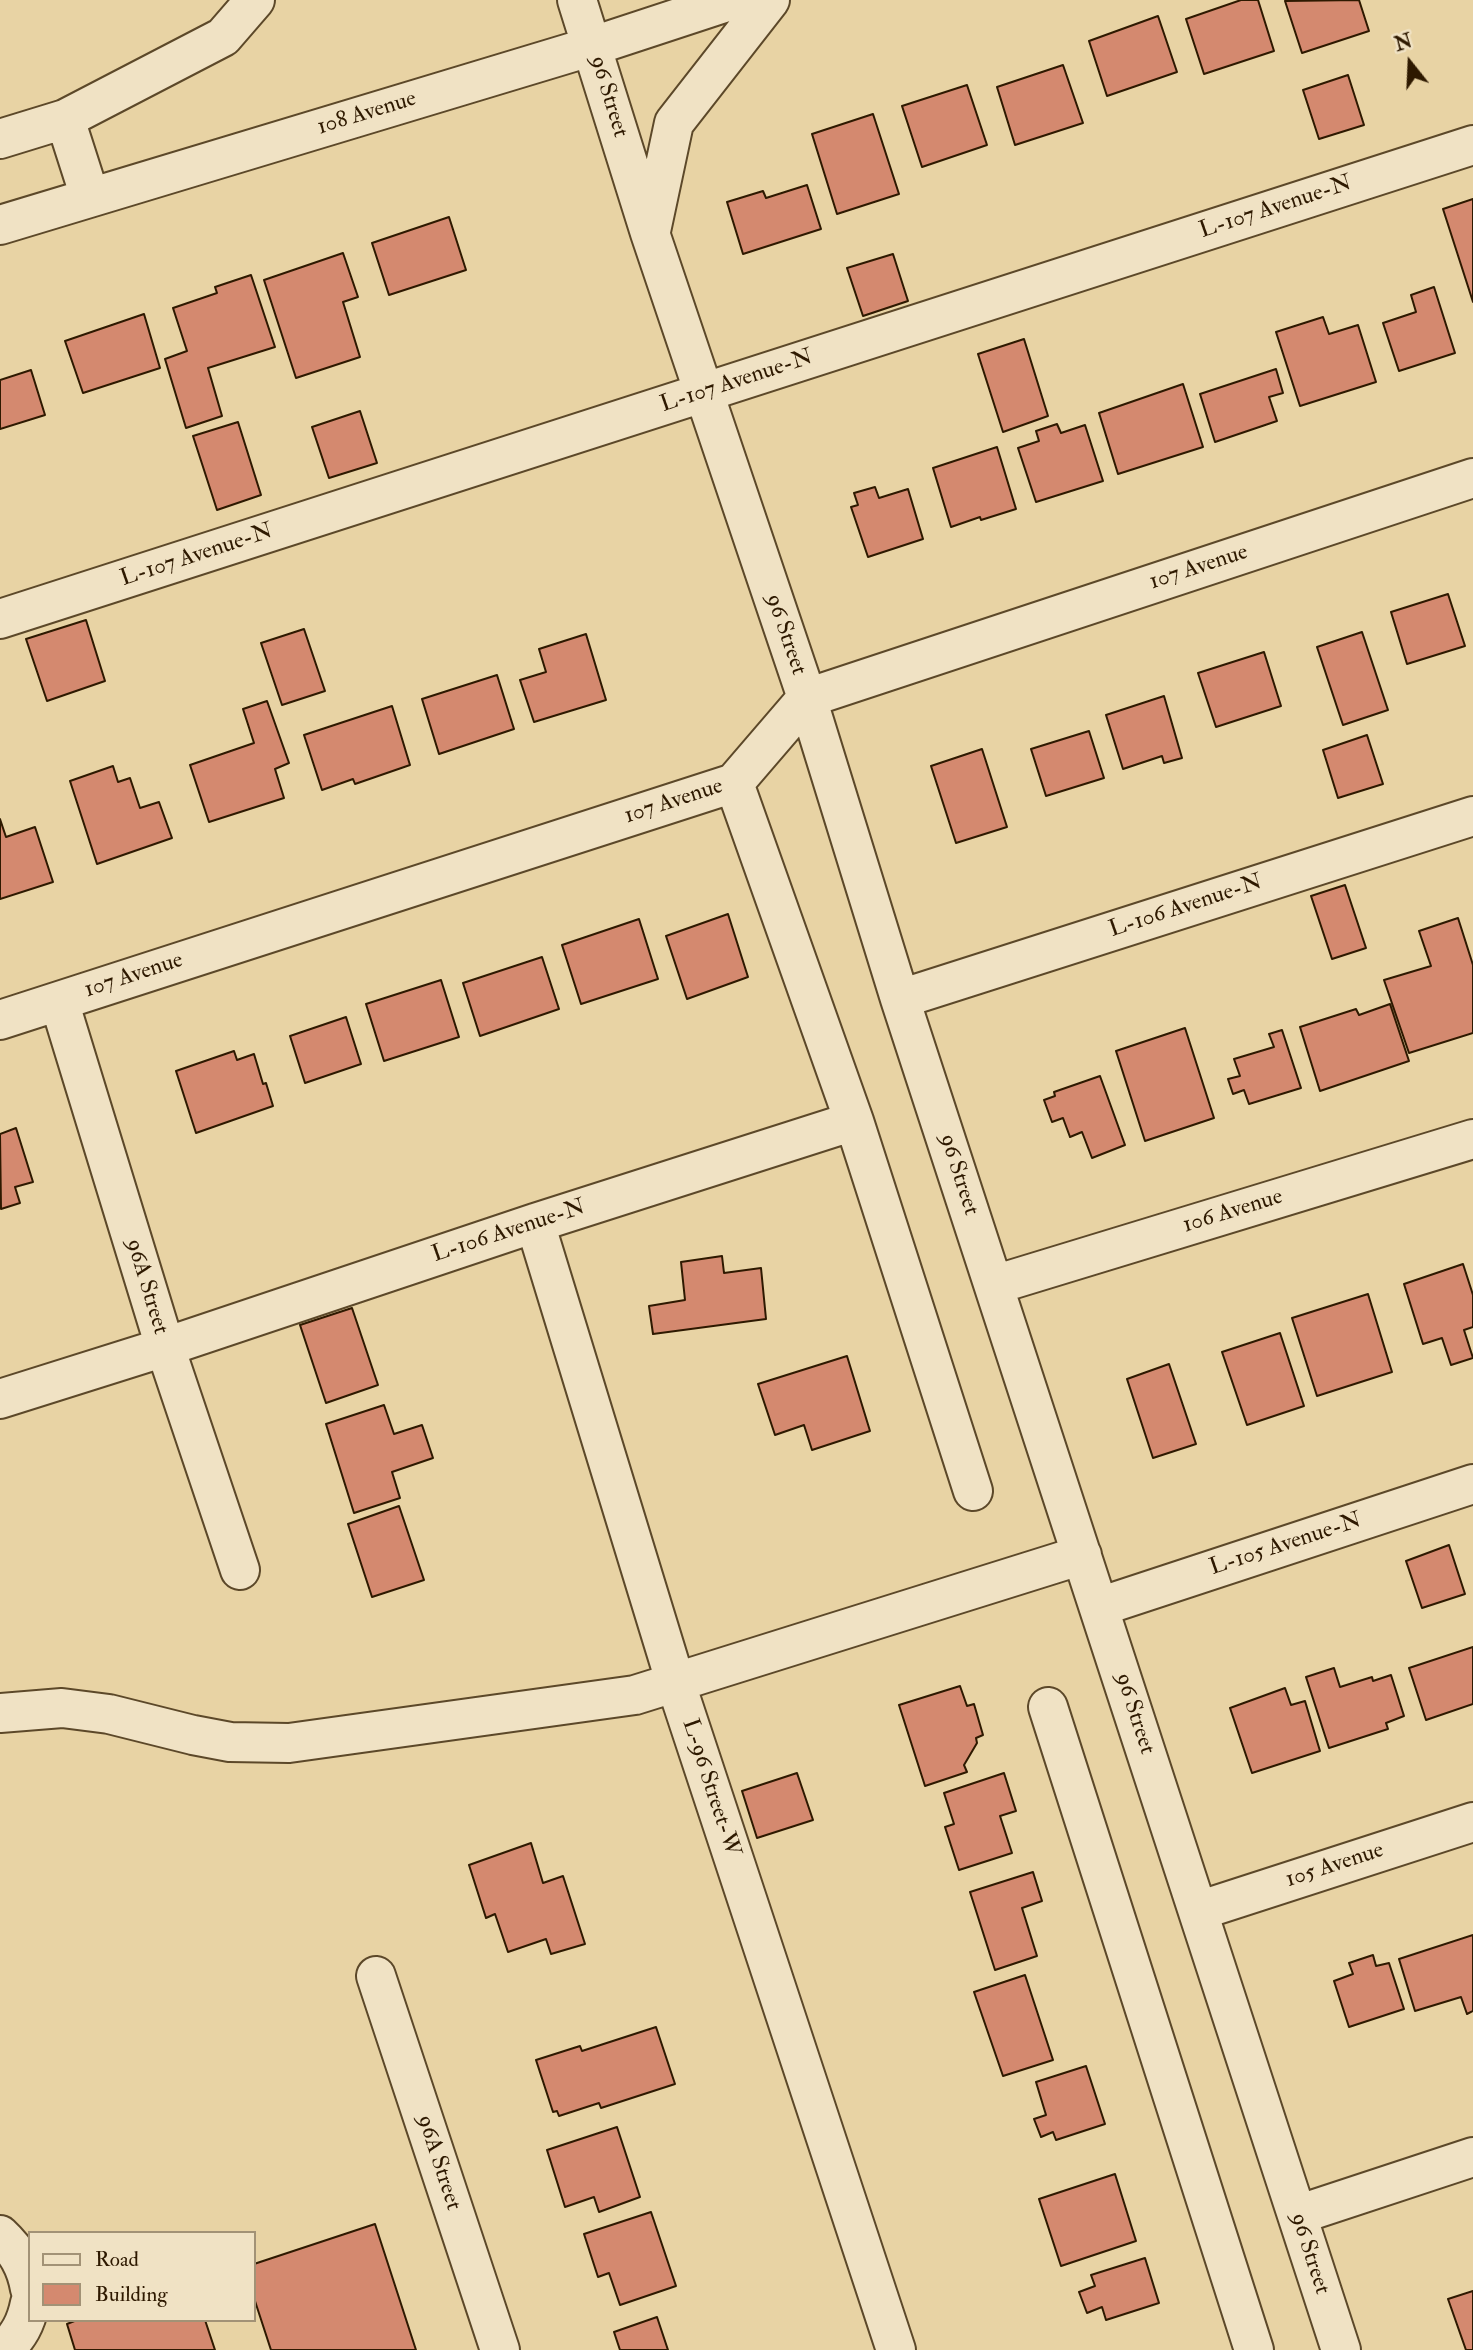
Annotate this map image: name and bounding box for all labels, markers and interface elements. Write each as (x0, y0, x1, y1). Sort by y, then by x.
north arrow (1375, 28, 1445, 98)
text: N (1392, 29, 1415, 57)
street label: 96 Street (583, 53, 633, 141)
street label: 108 Avenue (314, 86, 420, 142)
street label: L-107 Avenue-N (1196, 170, 1356, 246)
street label: L-107 Avenue-N (657, 344, 817, 420)
street label: L-107 Avenue-N (117, 518, 277, 594)
street label: 107 Avenue (1146, 539, 1252, 597)
street label: 96 Street (758, 591, 812, 679)
street label: 107 Avenue (621, 773, 727, 831)
street label: L-106 Avenue-N (1106, 869, 1266, 945)
street label: 107 Avenue (81, 947, 187, 1005)
street label: 96 Street (932, 1131, 984, 1219)
street label: 106 Avenue (1180, 1184, 1286, 1240)
street label: L-106 Avenue-N (429, 1194, 589, 1270)
street label: 96A Street (118, 1236, 174, 1338)
street label: L-105 Avenue-N (1207, 1507, 1365, 1583)
street label: 96 Street (1108, 1670, 1160, 1758)
street label: L-96 Street-W (675, 1716, 745, 1860)
street label: 105 Avenue (1283, 1837, 1387, 1895)
street label: 96A Street (410, 2112, 466, 2214)
street label: 96 Street (1283, 2210, 1335, 2298)
legend (28, 2231, 256, 2322)
text: Road (95, 2246, 139, 2273)
text: Building (95, 2281, 168, 2308)

